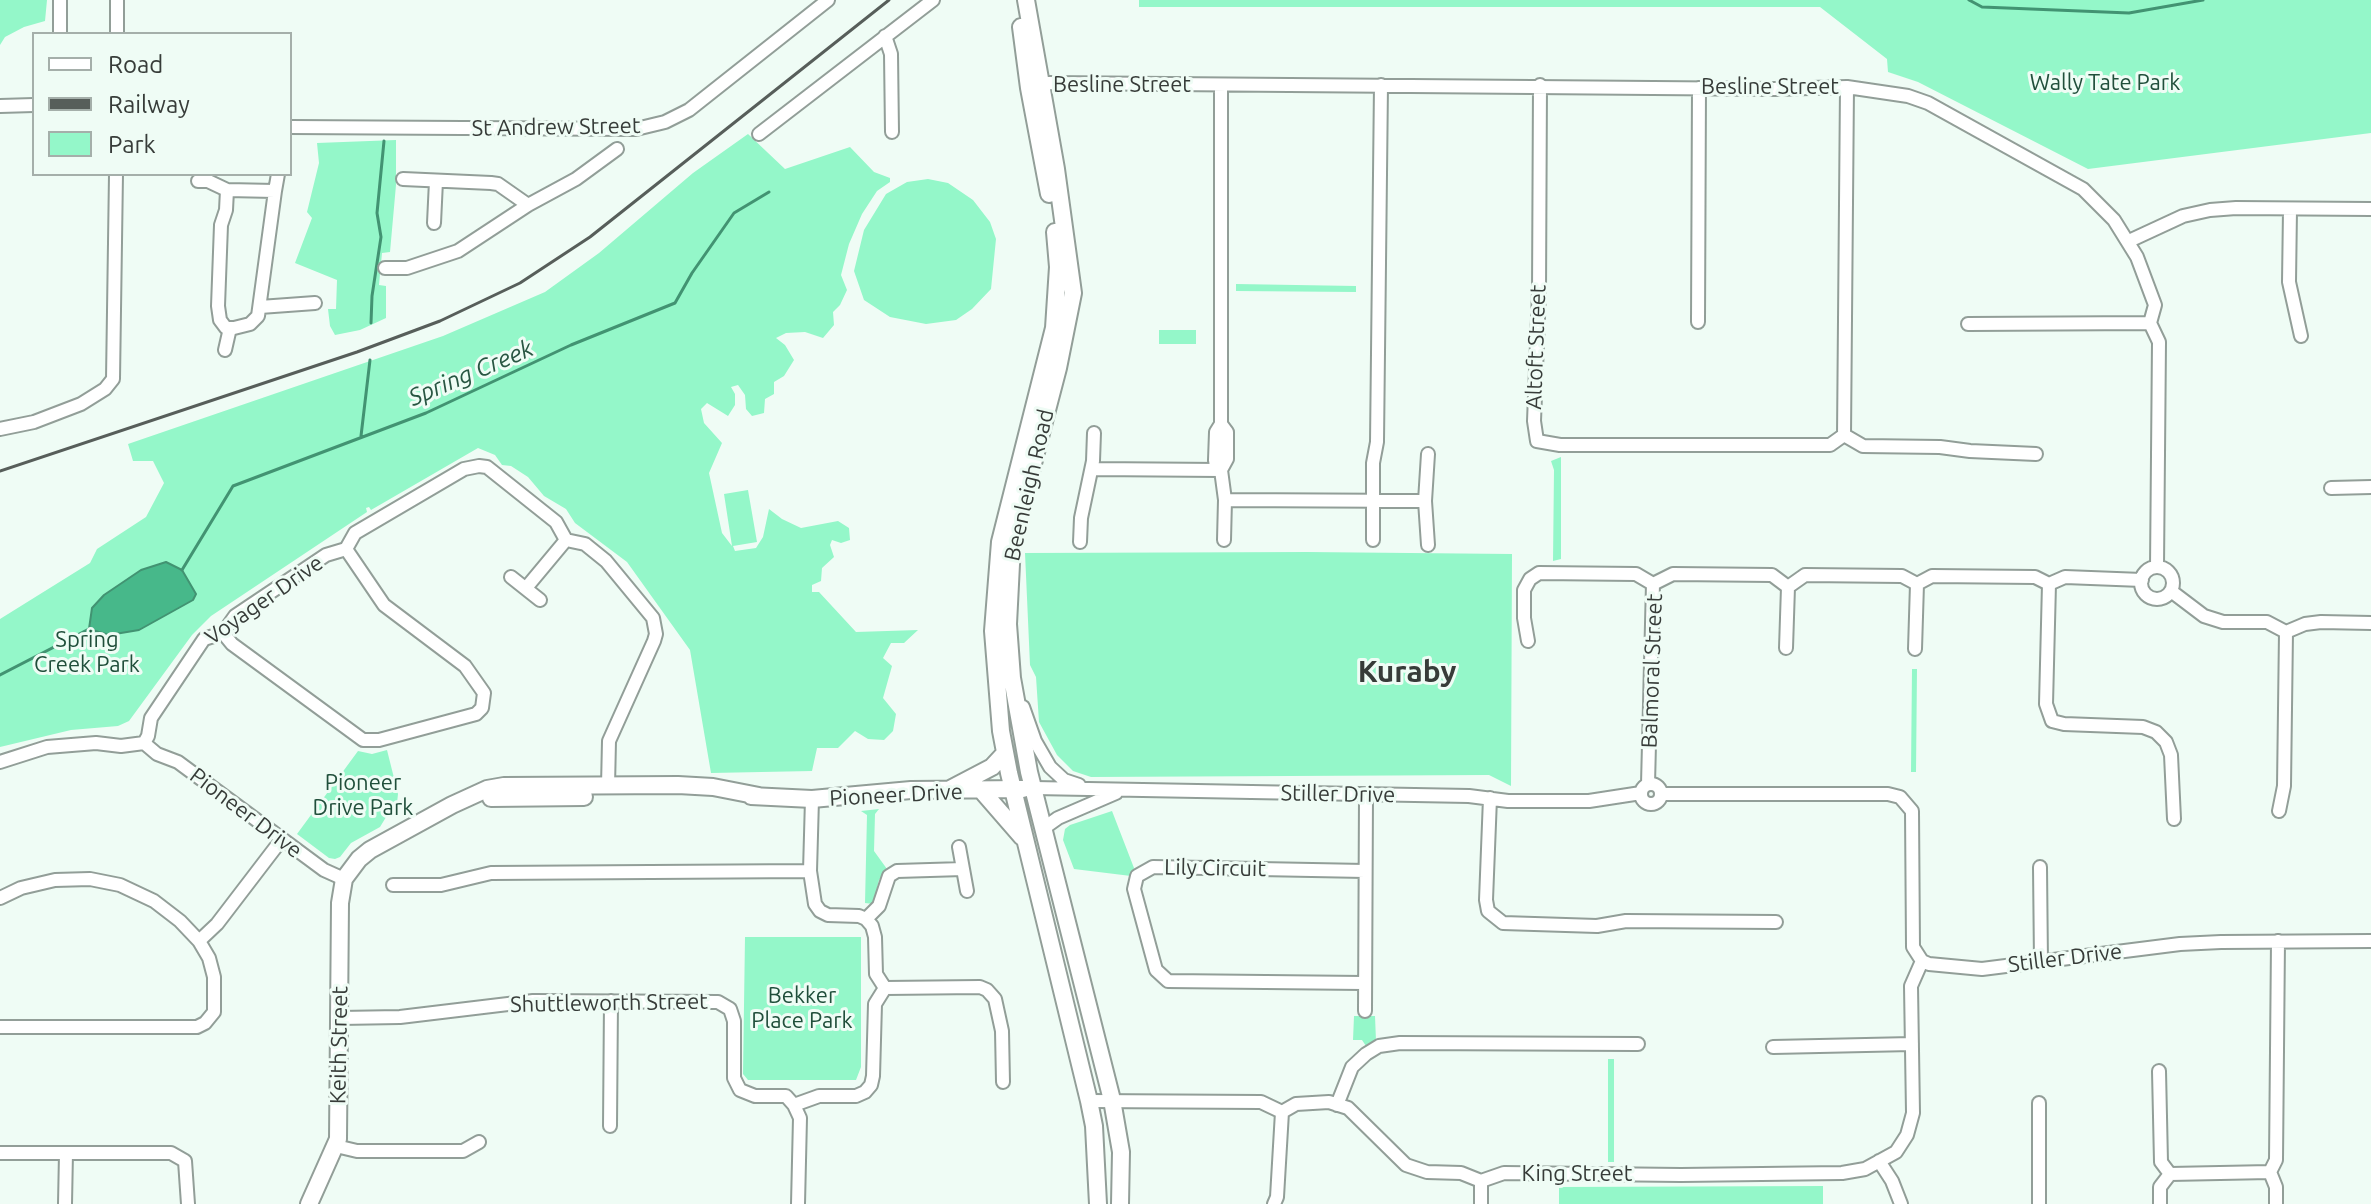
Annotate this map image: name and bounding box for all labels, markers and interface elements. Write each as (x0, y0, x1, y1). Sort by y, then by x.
legend (32, 32, 292, 176)
text: Road (108, 51, 163, 78)
park label: Wally Tate Park (2030, 70, 2180, 96)
street label: Besline Street (1053, 72, 1191, 98)
street label: Besline Street (1701, 74, 1839, 100)
text: Railway (108, 91, 190, 118)
street label: St Andrew Street (471, 112, 641, 142)
text: Park (108, 131, 156, 158)
street label: Altoft Street (1521, 284, 1551, 410)
water label: Spring Creek (404, 334, 538, 412)
street label: Beenleigh Road (999, 407, 1059, 563)
street label: Voyager Drive (200, 550, 328, 650)
street label: Balmoral Street (1636, 593, 1668, 749)
park label: Spring Creek Park (34, 627, 140, 678)
district label: Kuraby (1358, 654, 1456, 690)
street label: Pioneer Drive (185, 762, 307, 864)
park label: Pioneer Drive Park (313, 770, 413, 822)
street label: Pioneer Drive (829, 778, 963, 812)
street label: Stiller Drive (1280, 780, 1396, 808)
street label: Lily Circuit (1164, 854, 1266, 882)
street label: Stiller Drive (2007, 938, 2123, 978)
park label: Bekker Place Park (751, 983, 853, 1034)
street label: Keith Street (325, 986, 353, 1104)
street label: Shuttleworth Street (510, 988, 708, 1018)
street label: King Street (1522, 1161, 1632, 1187)

